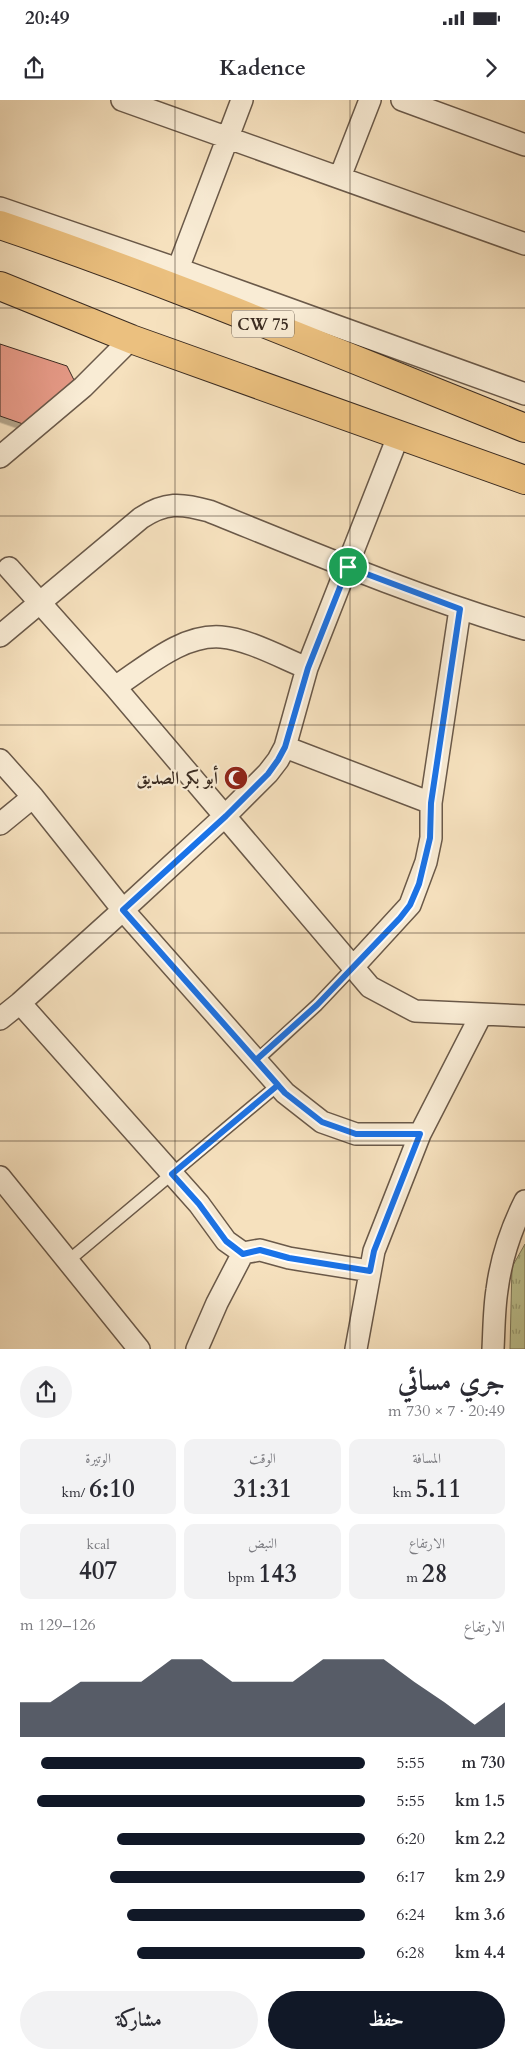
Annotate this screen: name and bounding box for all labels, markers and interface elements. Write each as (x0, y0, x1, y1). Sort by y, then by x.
text: 20:49 (25, 5, 69, 31)
text: Kadence (219, 53, 306, 83)
icon: share (20, 54, 48, 82)
icon: forward (477, 54, 505, 82)
road number: CW 75 (232, 310, 294, 338)
pin (327, 546, 369, 588)
icon: arrive (334, 553, 362, 581)
place label: أبو بكر الصديق (136, 765, 219, 791)
mosque icon: أبو بكر الصديق (223, 765, 249, 791)
text: جري مسائي (398, 1362, 505, 1400)
button: share (20, 1366, 72, 1418)
text: 20:49 · 7 × 730 m (388, 1400, 505, 1422)
text: الوتيرة (85, 1449, 111, 1468)
text: الوقت (249, 1449, 276, 1468)
text: المسافة (413, 1449, 441, 1468)
text: 6:10 (89, 1472, 135, 1506)
text: 31:31 (233, 1472, 292, 1506)
text: 5.11 (416, 1472, 461, 1506)
text: /km (62, 1483, 89, 1502)
text: km (392, 1483, 416, 1502)
text: النبض (248, 1534, 277, 1553)
text: الارتفاع (409, 1534, 445, 1553)
text: kcal (86, 1535, 110, 1554)
text: 407 (79, 1554, 117, 1588)
text: 143 (259, 1557, 297, 1591)
text: 28 (422, 1557, 447, 1591)
text: bpm (228, 1568, 259, 1587)
text: m (406, 1568, 422, 1587)
text: 126–129 m (20, 1614, 96, 1636)
text: الارتفاع (463, 1616, 505, 1638)
text: 5:55 (396, 1752, 425, 1774)
text: 730 m (461, 1752, 505, 1774)
text: 5:55 (396, 1790, 425, 1812)
text: 1.5 km (455, 1790, 505, 1812)
text: 6:20 (396, 1828, 425, 1850)
text: 2.2 km (455, 1828, 505, 1850)
text: 6:17 (396, 1866, 425, 1888)
text: 2.9 km (455, 1866, 505, 1888)
text: 6:24 (396, 1904, 425, 1926)
text: 3.6 km (455, 1904, 505, 1926)
text: 6:28 (396, 1942, 425, 1964)
text: 4.4 km (455, 1942, 505, 1964)
button: مشاركة (20, 1991, 258, 2049)
button: حفظ (268, 1991, 505, 2049)

